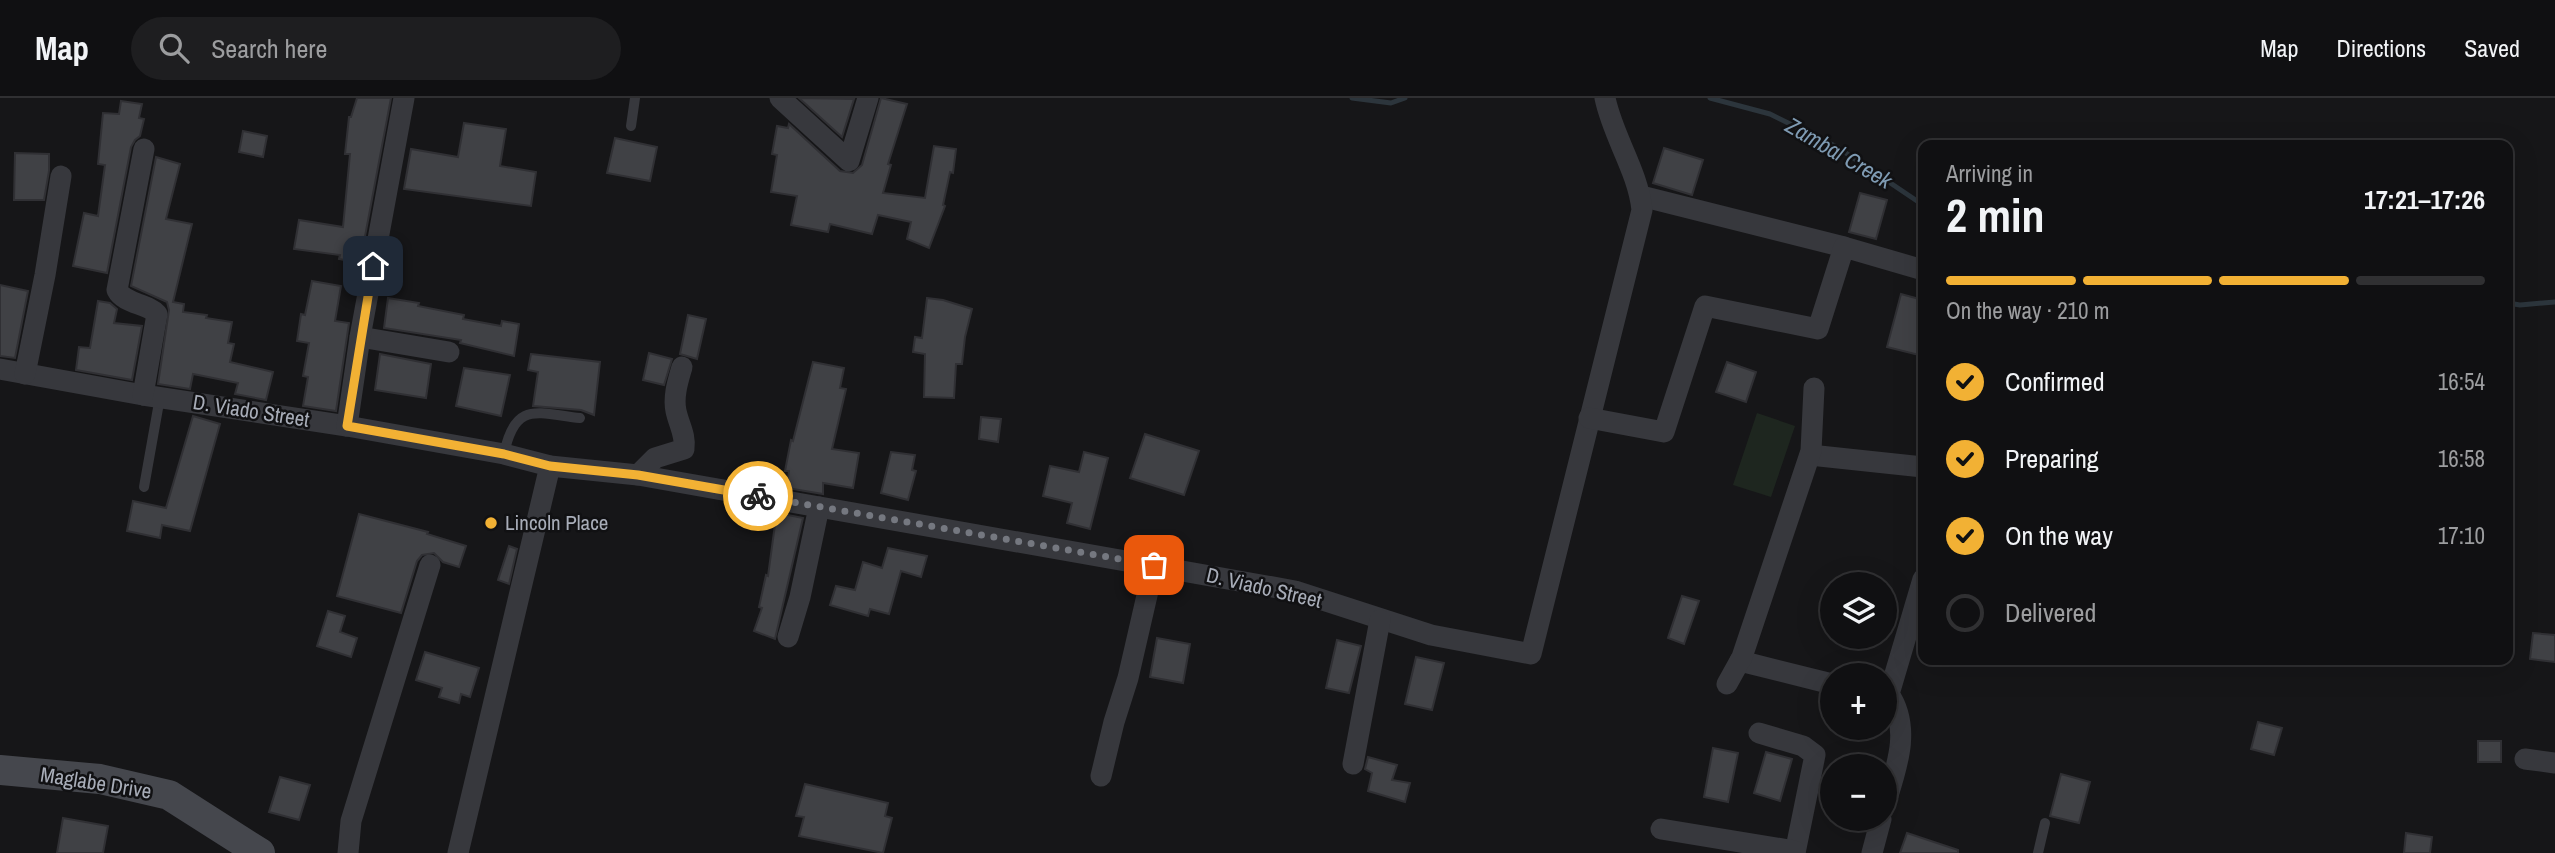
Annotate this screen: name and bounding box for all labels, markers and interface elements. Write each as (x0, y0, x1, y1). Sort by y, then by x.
search box (131, 17, 621, 80)
text: Map (35, 26, 89, 70)
icon: search (155, 29, 193, 67)
text: Search here (211, 31, 327, 66)
text: Map (2260, 32, 2298, 64)
text: Directions (2336, 32, 2426, 64)
text: Saved (2464, 32, 2520, 64)
water label: Zambal Creek (1779, 109, 1900, 196)
text: Arriving in (1946, 158, 2033, 189)
text: 17:21–17:26 (2364, 182, 2485, 217)
text: 2 min (1946, 184, 2045, 246)
pin (343, 236, 403, 296)
icon: home (354, 247, 392, 285)
text: On the way · 210 m (1946, 295, 2110, 326)
icon: check (1946, 363, 1984, 401)
text: Confirmed (2005, 364, 2105, 399)
text: 16:54 (2438, 366, 2485, 397)
street label: D. Viado Street (191, 387, 312, 434)
icon: check (1946, 440, 1984, 478)
text: Preparing (2005, 441, 2099, 476)
text: 16:58 (2438, 443, 2485, 474)
courier (723, 461, 793, 531)
icon: bike (739, 477, 777, 515)
place label: Lincoln Place (505, 508, 608, 537)
marker: Lincoln Place (483, 515, 499, 531)
icon: check (1946, 517, 1984, 555)
text: On the way (2005, 518, 2113, 553)
text: 17:10 (2438, 520, 2485, 551)
pin (1124, 535, 1184, 595)
icon: bag (1135, 546, 1173, 584)
street label: D. Viado Street (1204, 560, 1325, 615)
map controls (1820, 572, 1897, 831)
button: layers (1820, 572, 1897, 649)
text: Delivered (2005, 595, 2096, 630)
button: + (1820, 663, 1897, 740)
button: − (1820, 754, 1897, 831)
street label: Maglabe Drive (39, 759, 154, 806)

